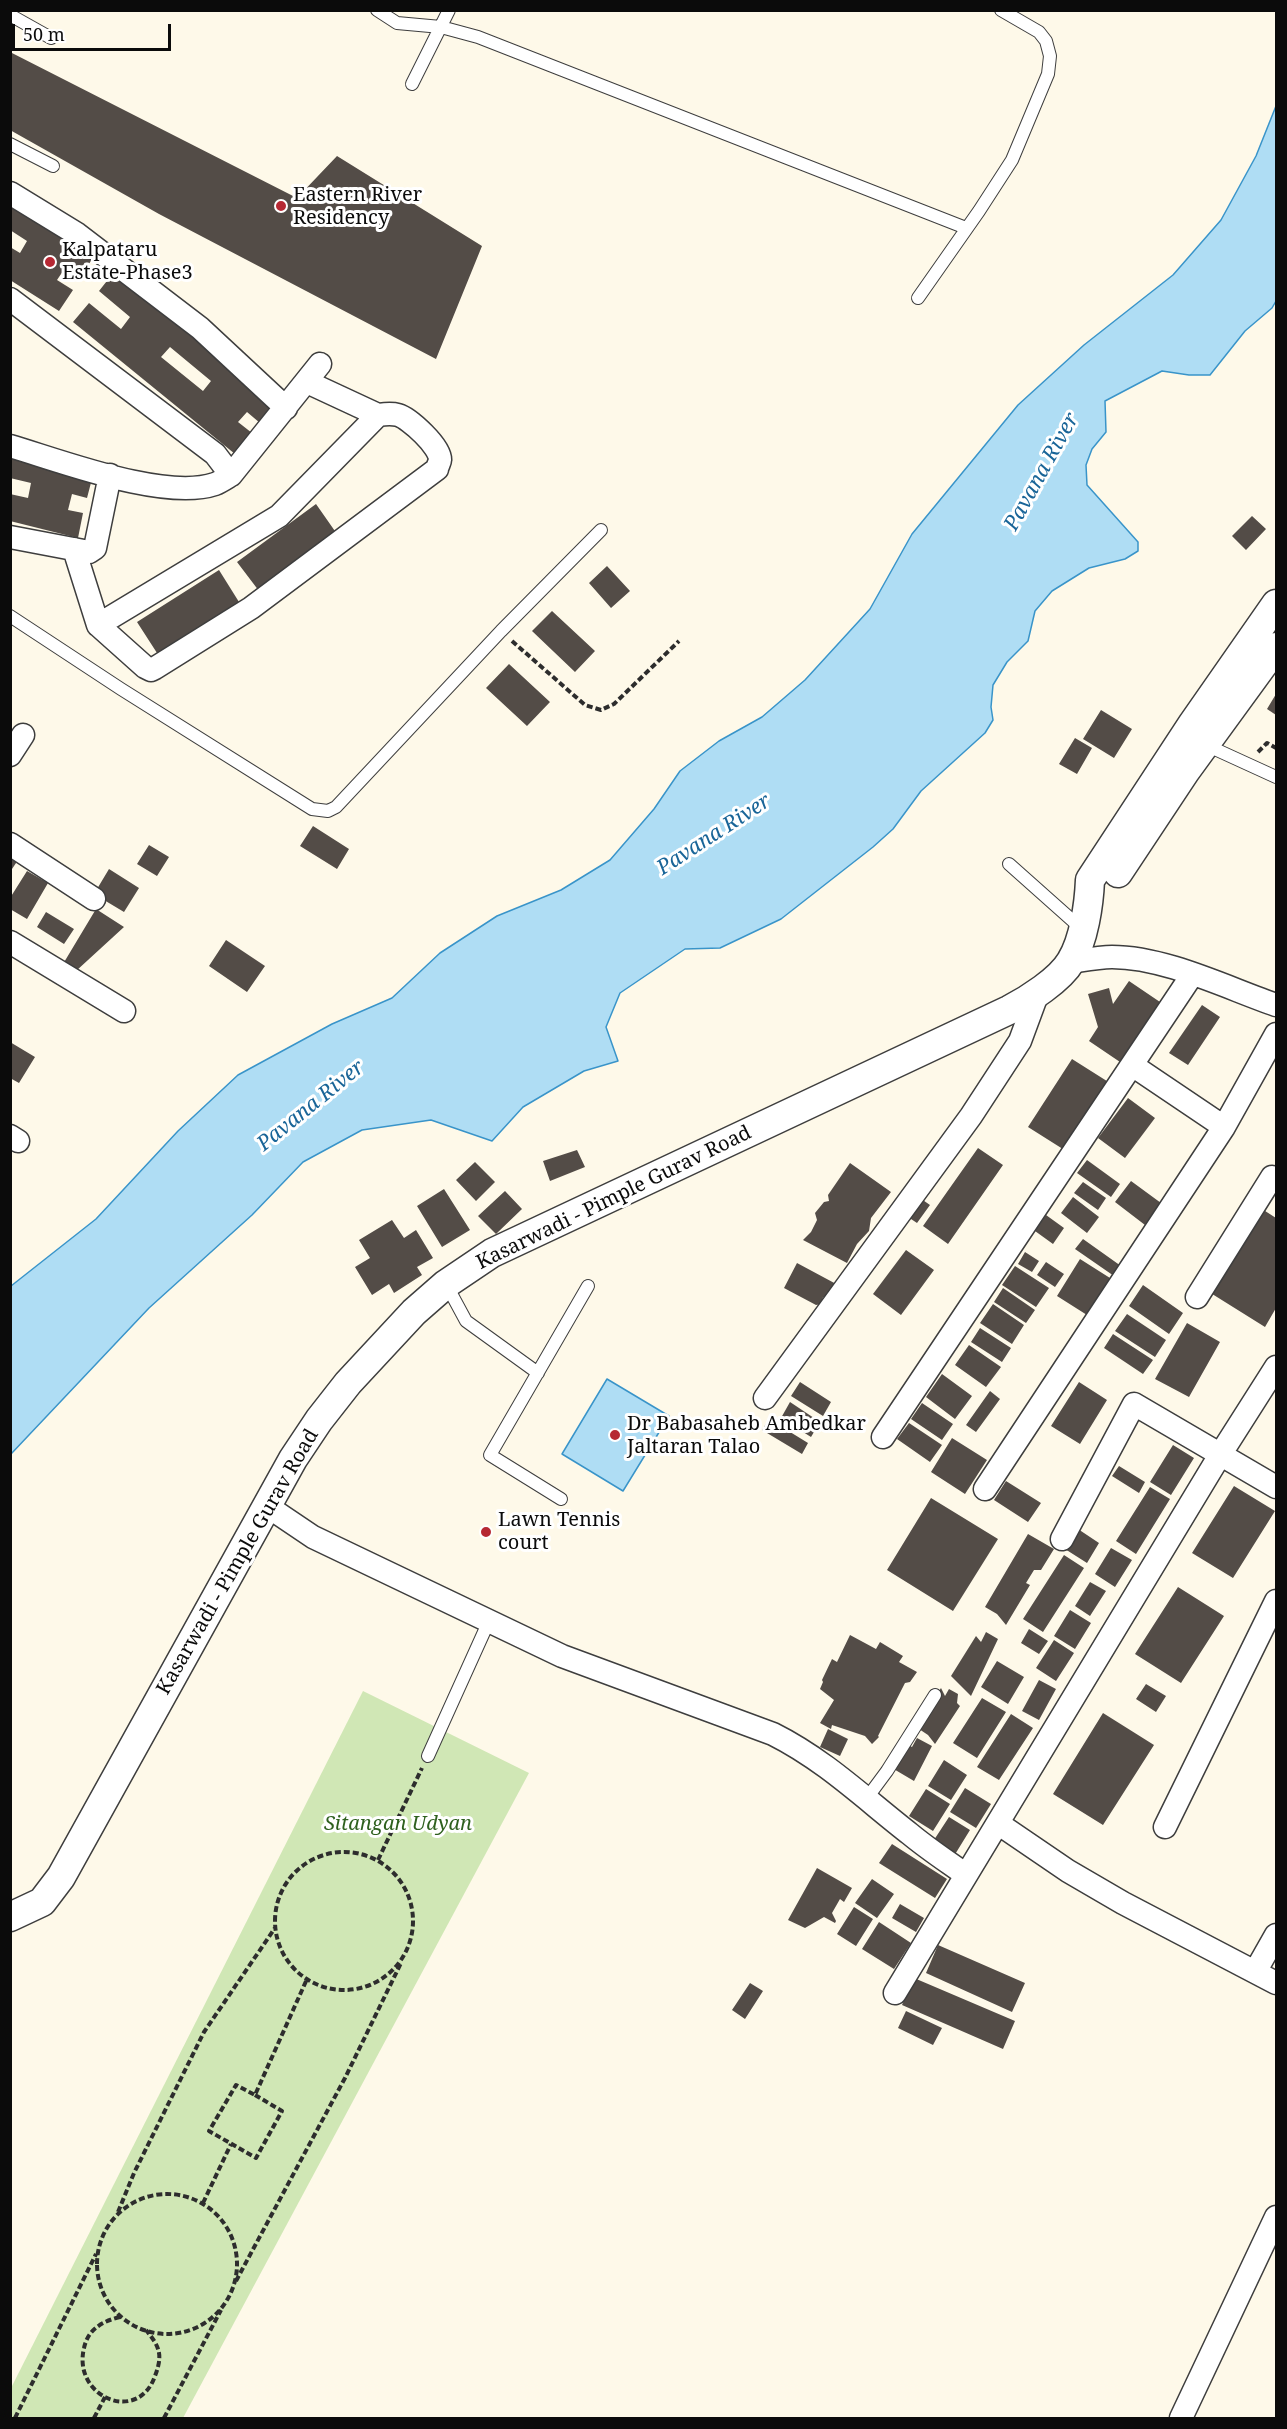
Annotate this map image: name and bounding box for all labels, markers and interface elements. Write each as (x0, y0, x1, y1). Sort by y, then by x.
scale bar (15, 12, 174, 50)
text: 50 m (23, 22, 65, 46)
place label: Eastern River Residency (293, 183, 422, 230)
marker: Eastern River Residency (274, 199, 288, 213)
place label: Kalpataru Estate-Phase3 (62, 238, 193, 285)
marker: Kalpataru Estate-Phase3 (43, 255, 57, 269)
water label: Pavana River (999, 409, 1085, 535)
water label: Pavana River (652, 789, 776, 881)
water label: Pavana River (252, 1055, 370, 1157)
street label: Kasarwadi - Pimple Gurav Road (473, 1121, 755, 1275)
place label: Dr Babasaheb Ambedkar Jaltaran Talao (627, 1412, 866, 1459)
street label: Kasarwadi - Pimple Gurav Road (152, 1425, 324, 1699)
marker: Dr Babasaheb Ambedkar Jaltaran Talao (608, 1428, 622, 1442)
place label: Lawn Tennis court (498, 1508, 620, 1555)
marker: Lawn Tennis court (479, 1525, 493, 1539)
park label: Sitangan Udyan (324, 1812, 472, 1836)

